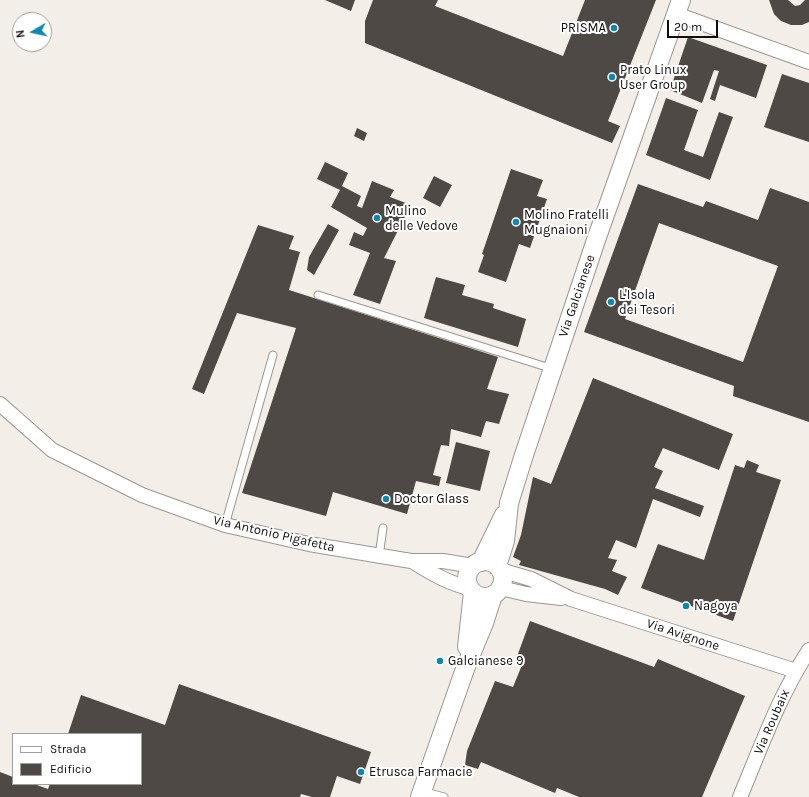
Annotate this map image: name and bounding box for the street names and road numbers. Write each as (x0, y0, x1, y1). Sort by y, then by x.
street label: Via Galcianese (556, 253, 598, 339)
street label: Via Antonio Pigafetta (212, 512, 336, 556)
street label: Via Avignone (645, 616, 721, 654)
street label: Via Roubaix (751, 687, 793, 757)

